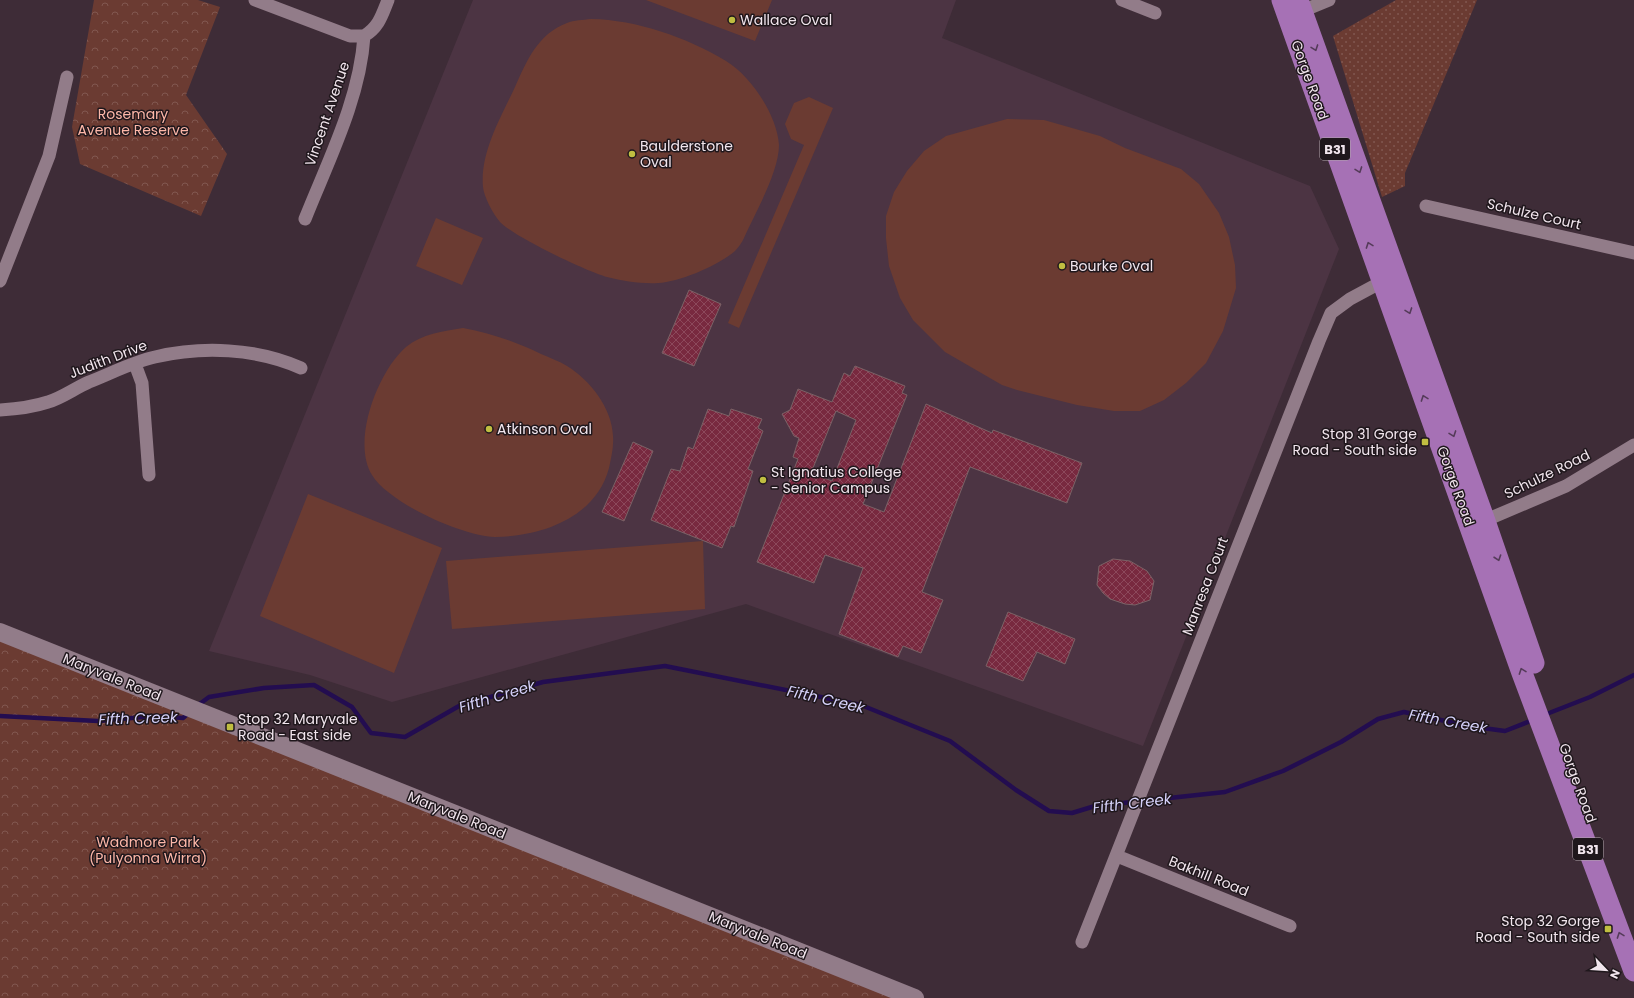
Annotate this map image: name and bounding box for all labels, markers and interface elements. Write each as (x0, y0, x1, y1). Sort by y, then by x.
place label: Wallace Oval (740, 10, 832, 30)
marker: Wallace Oval (727, 15, 737, 25)
street label: Gorge Road (1286, 37, 1334, 123)
one-way arrow (1311, 44, 1319, 51)
street label: Vincent Avenue (300, 59, 354, 169)
park label: Rosemary Avenue Reserve (77, 104, 189, 140)
place label: Baulderstone Oval (640, 136, 733, 172)
road number: B31 (1320, 138, 1350, 160)
marker: Baulderstone Oval (627, 149, 637, 159)
one-way arrow (1354, 167, 1363, 174)
street label: Schulze Court (1485, 193, 1583, 235)
one-way arrow (1365, 241, 1373, 248)
place label: Bourke Oval (1070, 256, 1153, 276)
marker: Bourke Oval (1057, 261, 1067, 271)
one-way arrow (1405, 308, 1413, 315)
street label: Judith Drive (66, 335, 150, 383)
one-way arrow (1420, 395, 1428, 402)
place label: Atkinson Oval (497, 419, 592, 439)
marker: Atkinson Oval (484, 424, 494, 434)
place label: Stop 31 Gorge Road - South side (1293, 424, 1417, 460)
one-way arrow (1449, 430, 1457, 437)
marker: Stop 31 Gorge Road - South side (1420, 437, 1430, 447)
street label: Gorge Road (1432, 443, 1480, 529)
street label: Schulze Road (1501, 445, 1593, 503)
place label: St Ignatius College - Senior Campus (771, 462, 902, 498)
marker: St Ignatius College - Senior Campus (758, 475, 768, 485)
street label: Manresa Court (1177, 534, 1233, 638)
one-way arrow (1493, 554, 1502, 561)
street label: Maryvale Road (60, 648, 164, 706)
one-way arrow (1518, 668, 1526, 675)
water label: Fifth Creek (456, 674, 539, 718)
water label: Fifth Creek (785, 680, 868, 718)
water label: Fifth Creek (1407, 704, 1490, 738)
water label: Fifth Creek (98, 706, 179, 730)
place label: Stop 32 Maryvale Road - East side (238, 709, 358, 745)
marker: Stop 32 Maryvale Road - East side (225, 722, 235, 732)
street label: Gorge Road (1554, 740, 1602, 826)
street label: Maryvale Road (405, 786, 509, 844)
water label: Fifth Creek (1091, 788, 1174, 818)
park label: Wadmore Park (Pulyonna Wirra) (89, 832, 207, 868)
road number: B31 (1573, 838, 1603, 860)
street label: Bakhill Road (1166, 851, 1252, 901)
street label: Maryvale Road (706, 906, 810, 964)
place label: Stop 32 Gorge Road - South side (1476, 911, 1600, 947)
marker: Stop 32 Gorge Road - South side (1603, 924, 1613, 934)
one-way arrow (1617, 931, 1625, 938)
north arrow (1586, 950, 1626, 990)
text: N (1606, 967, 1624, 981)

